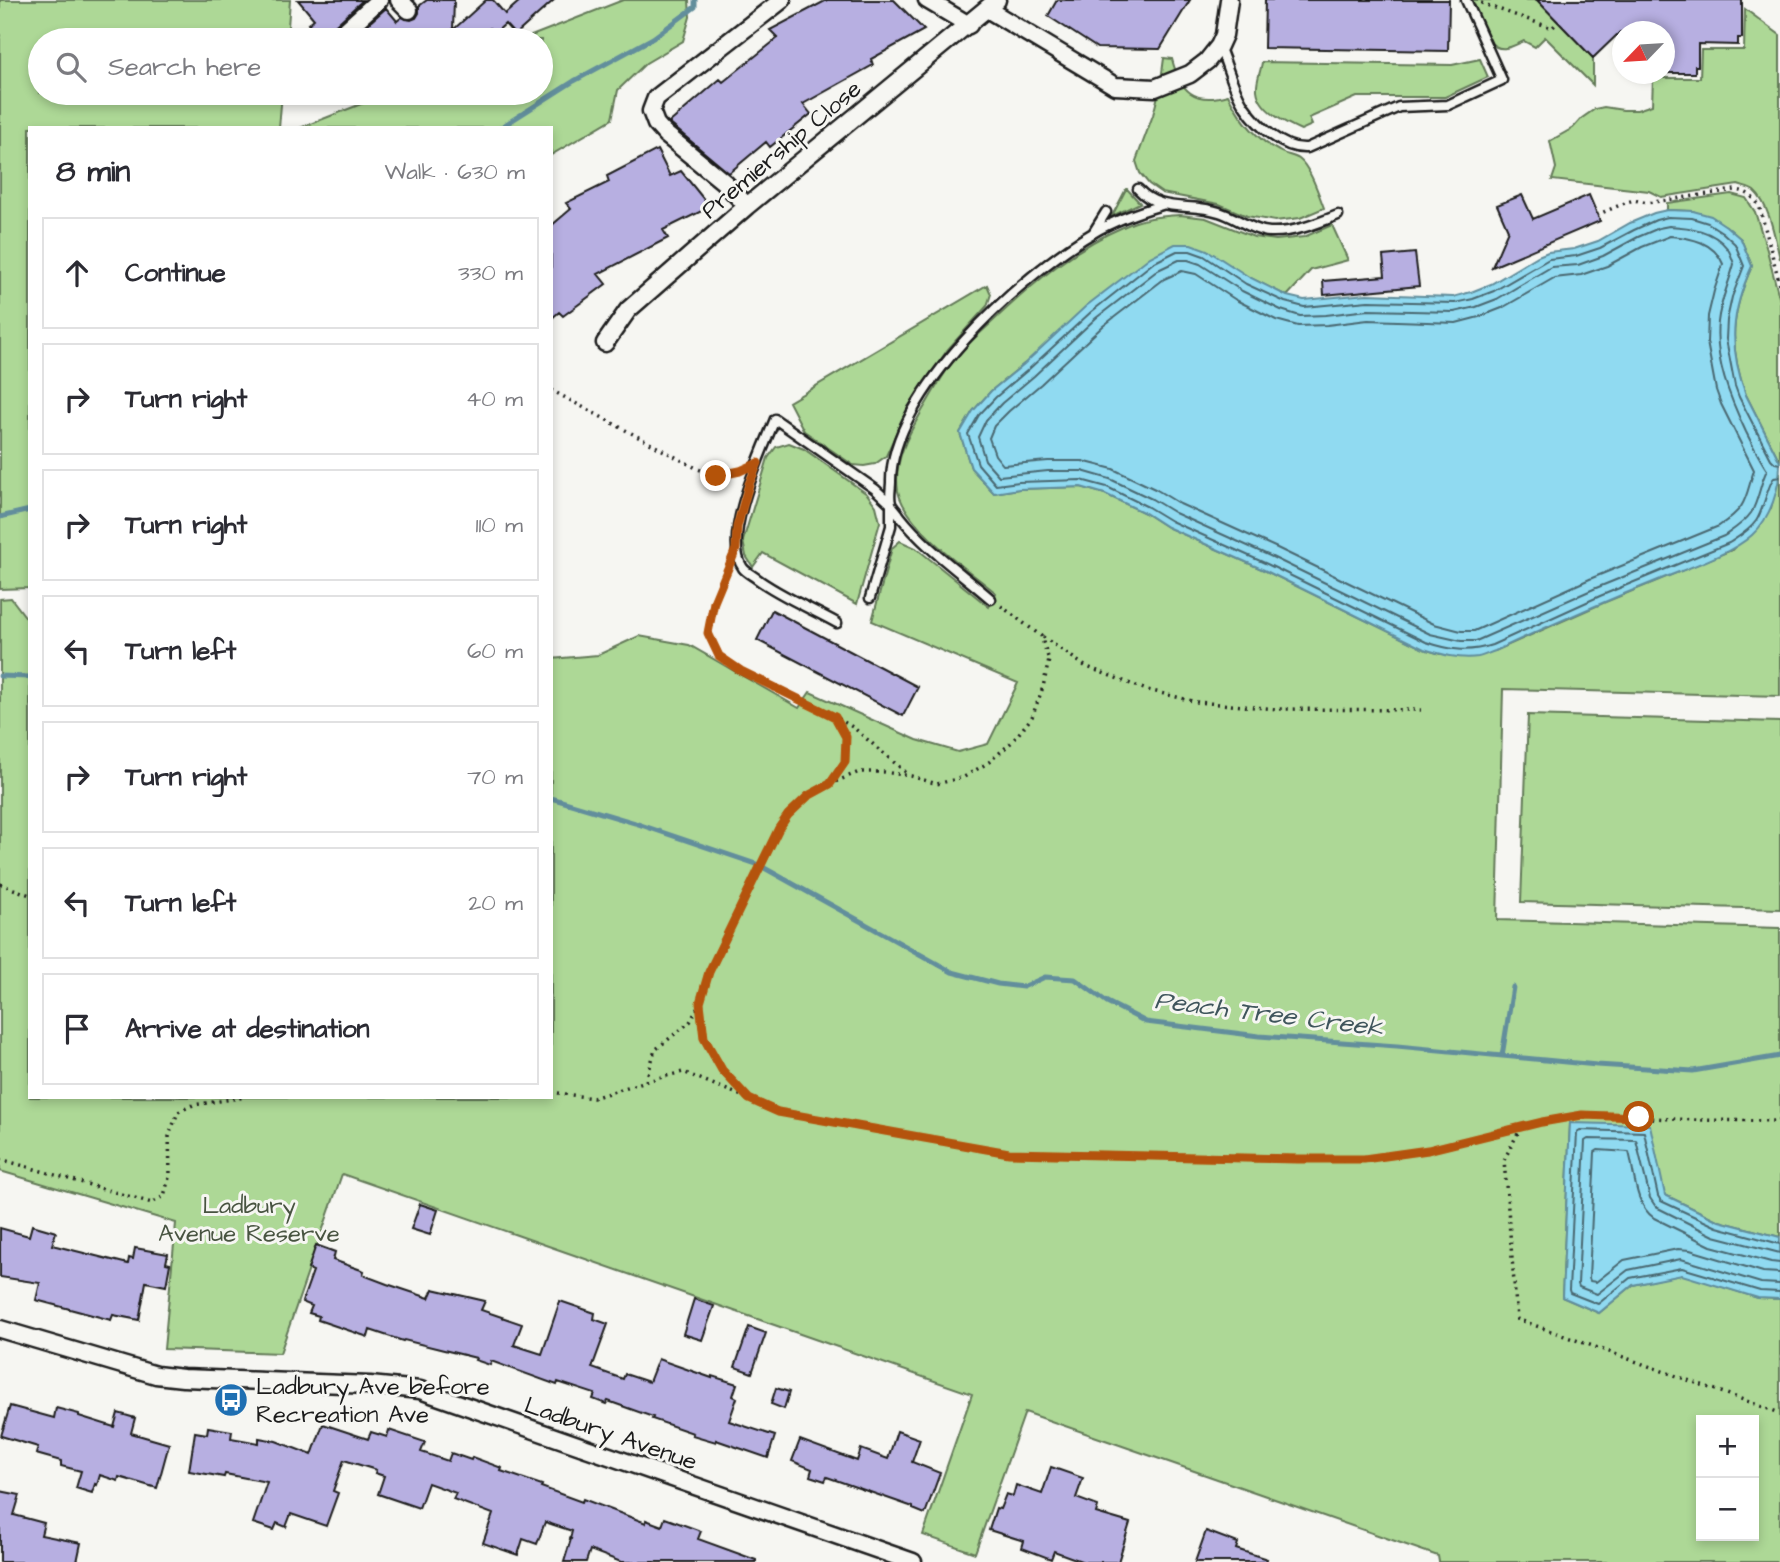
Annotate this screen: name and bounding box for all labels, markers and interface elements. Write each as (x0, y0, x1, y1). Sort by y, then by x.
north arrow (1612, 21, 1675, 84)
search box (28, 28, 553, 105)
icon: search (52, 48, 90, 86)
text: Search here (108, 49, 261, 85)
street label: Premiership Close (694, 72, 869, 227)
text: 8 min (56, 151, 130, 193)
text: Walk · 630 m (385, 156, 525, 188)
icon: ahead (58, 254, 96, 292)
text: Continue (125, 255, 226, 291)
text: 330 m (458, 257, 523, 289)
icon: right (58, 380, 96, 418)
text: Turn right (125, 381, 247, 417)
text: 40 m (466, 383, 523, 415)
route end (700, 460, 731, 491)
icon: right (58, 506, 96, 544)
text: Turn right (125, 507, 247, 543)
text: 110 m (475, 509, 523, 541)
icon: left (58, 632, 96, 670)
text: Turn left (125, 633, 236, 669)
text: 60 m (467, 635, 523, 667)
icon: right (58, 758, 96, 796)
text: Turn right (125, 759, 247, 795)
text: 70 m (467, 761, 523, 793)
icon: left (58, 884, 96, 922)
text: Turn left (125, 885, 236, 921)
text: 20 m (468, 887, 523, 919)
water label: Peach Tree Creek (1153, 982, 1386, 1046)
icon: arrive (58, 1010, 96, 1048)
text: Arrive at destination (125, 1011, 370, 1047)
route start (1623, 1101, 1654, 1132)
park label: Ladbury Avenue Reserve (158, 1189, 340, 1251)
place label: Ladbury Ave before Recreation Ave (256, 1370, 490, 1432)
bus stop icon: Ladbury Ave before Recreation Ave (212, 1381, 250, 1419)
street label: Ladbury Avenue (519, 1388, 702, 1480)
map controls (1696, 1415, 1759, 1541)
button: + (1696, 1415, 1759, 1478)
button: − (1696, 1478, 1759, 1541)

